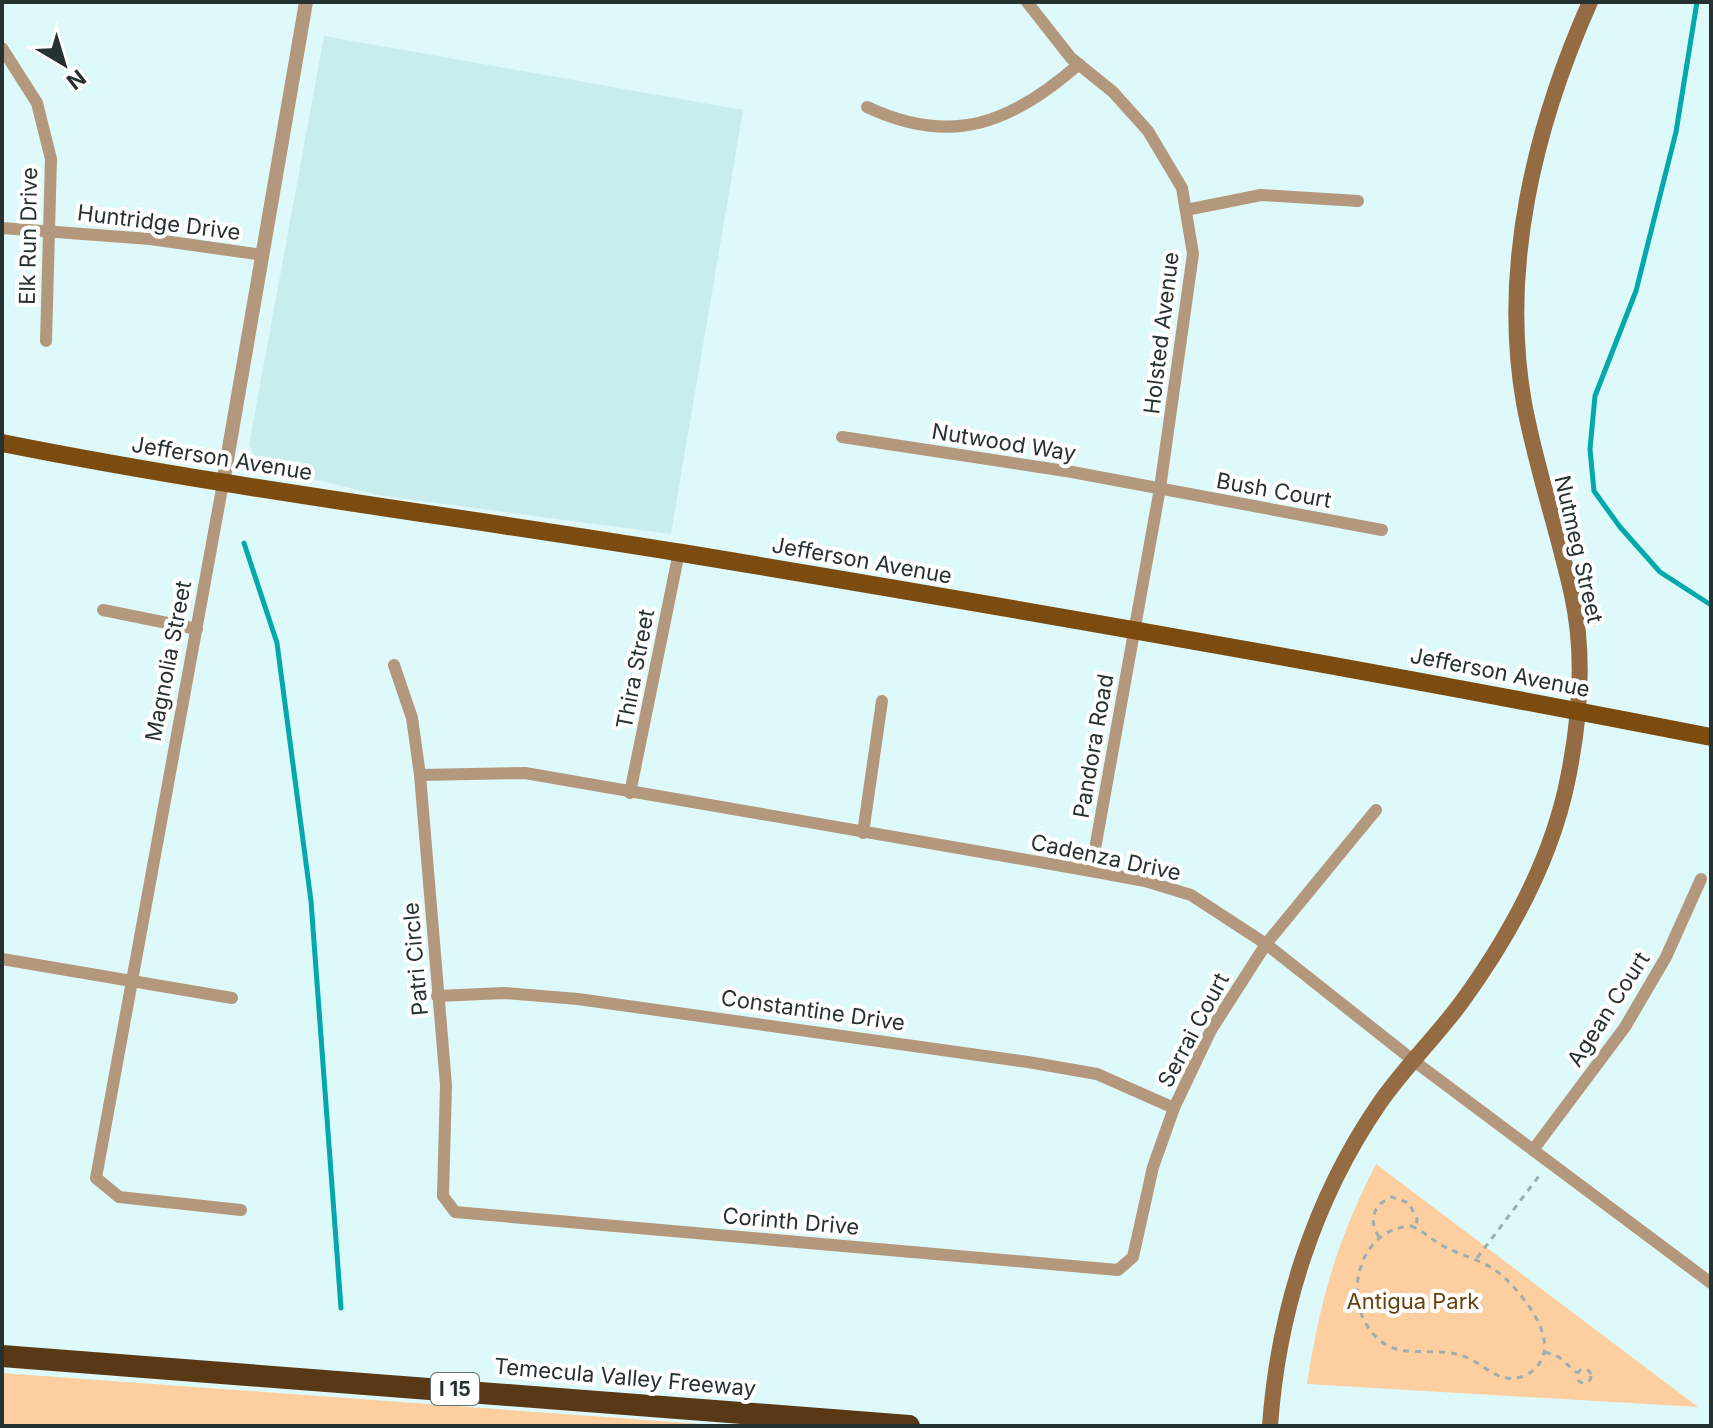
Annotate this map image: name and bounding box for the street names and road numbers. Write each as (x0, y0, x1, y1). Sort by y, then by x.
street label: Elk Run Drive (14, 167, 42, 305)
street label: Huntridge Drive (76, 199, 242, 245)
street label: Holsted Avenue (1138, 250, 1184, 416)
street label: Nutwood Way (930, 418, 1078, 466)
street label: Jefferson Avenue (130, 431, 314, 485)
street label: Bush Court (1214, 467, 1334, 513)
street label: Nutmeg Street (1549, 473, 1609, 625)
street label: Jefferson Avenue (770, 531, 954, 589)
street label: Magnolia Street (140, 578, 196, 744)
street label: Thira Street (611, 607, 659, 731)
street label: Jefferson Avenue (1408, 642, 1592, 702)
street label: Pandora Road (1068, 672, 1118, 820)
street label: Cadenza Drive (1028, 828, 1184, 886)
street label: Patri Circle (397, 901, 433, 1017)
street label: Agean Court (1561, 947, 1655, 1071)
street label: Serrai Court (1152, 968, 1234, 1092)
street label: Constantine Drive (719, 984, 907, 1036)
street label: Corinth Drive (722, 1202, 860, 1240)
street label: Temecula Valley Freeway (493, 1353, 757, 1401)
road number: I 15 (431, 1373, 479, 1405)

